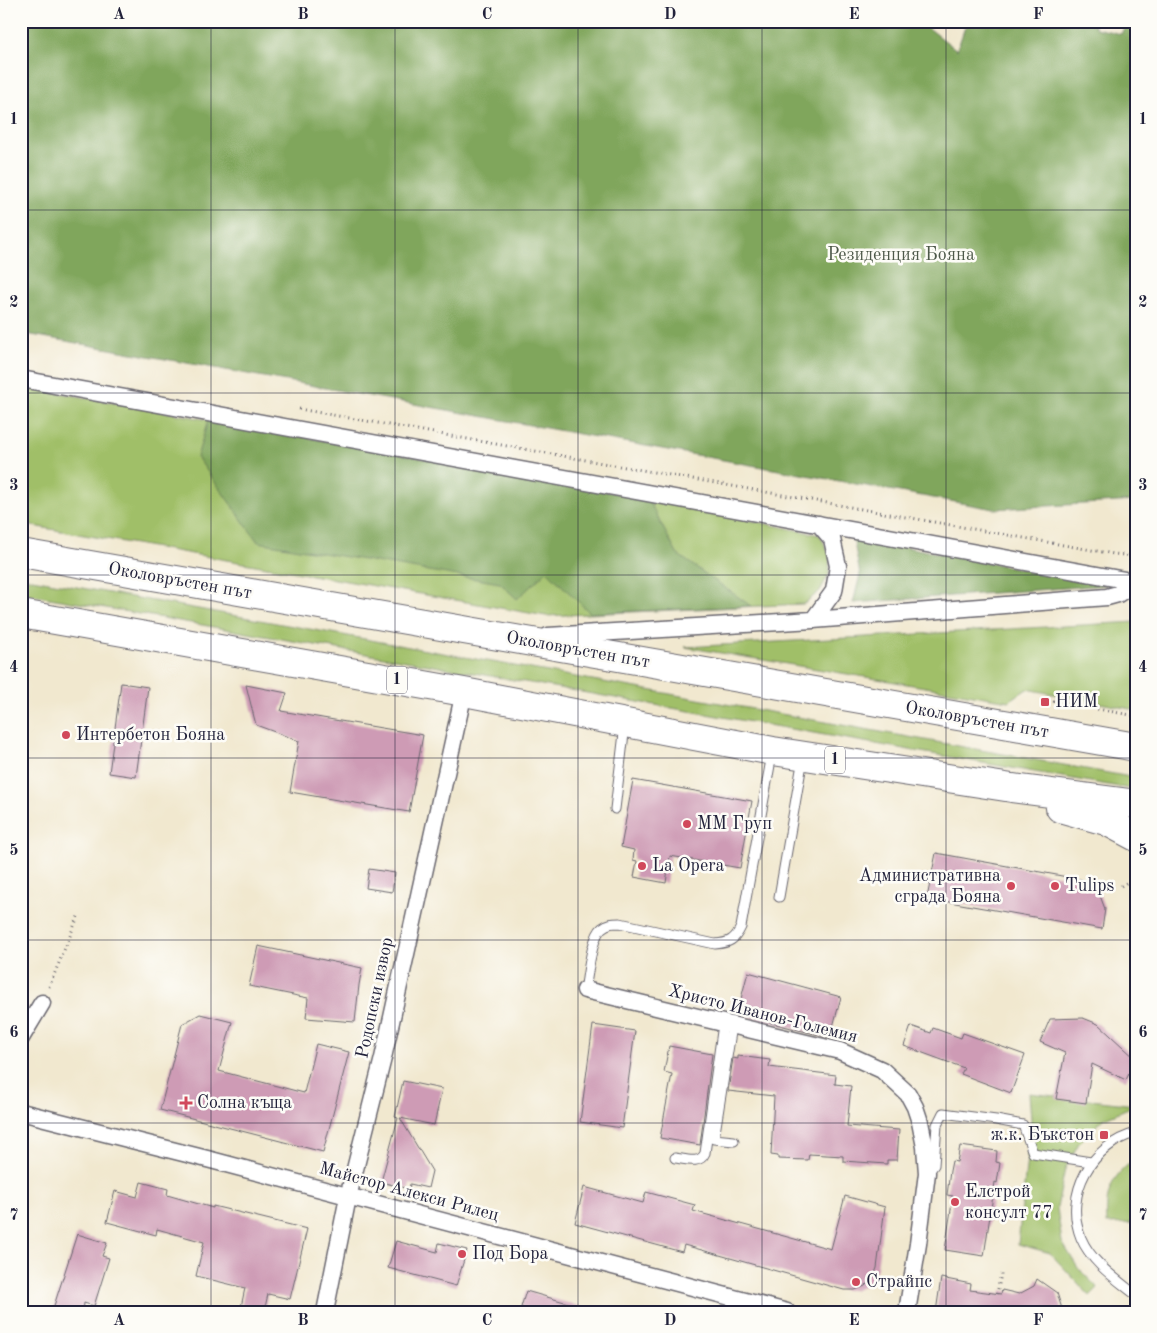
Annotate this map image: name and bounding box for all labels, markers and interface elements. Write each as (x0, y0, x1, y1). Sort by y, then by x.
text: A (113, 7, 125, 23)
text: B (297, 7, 309, 23)
text: C (482, 7, 492, 23)
text: D (664, 7, 676, 23)
text: E (848, 7, 860, 23)
text: F (1033, 7, 1044, 23)
text: 1 (9, 112, 19, 128)
text: 1 (1138, 112, 1148, 128)
park label: Резиденция Бояна (827, 246, 975, 264)
text: 2 (9, 295, 19, 311)
text: 2 (1138, 295, 1148, 311)
text: 3 (9, 478, 19, 494)
text: 3 (1138, 478, 1148, 494)
street label: Околовръстен път (107, 560, 253, 602)
street label: Околовръстен път (505, 629, 651, 671)
text: 4 (9, 660, 19, 676)
text: 4 (1138, 660, 1148, 676)
road number: 1 (387, 666, 407, 694)
place label: НИМ (1055, 693, 1098, 711)
marker: НИМ (1039, 696, 1051, 708)
street label: Околовръстен път (904, 699, 1050, 741)
place label: Интербетон Бояна (76, 726, 225, 744)
marker: Интербетон Бояна (60, 729, 72, 741)
road number: 1 (825, 746, 845, 774)
place label: ММ Груп (697, 815, 772, 833)
marker: ММ Груп (681, 818, 693, 830)
text: 5 (9, 843, 19, 859)
text: 5 (1138, 843, 1148, 859)
place label: La Opera (652, 857, 725, 875)
marker: La Opera (636, 860, 648, 872)
place label: Административна сграда Бояна (859, 867, 1001, 906)
place label: Tulips (1065, 877, 1115, 895)
marker: Административна сграда Бояна (1005, 880, 1017, 892)
marker: Tulips (1049, 880, 1061, 892)
street label: Родопски извор (353, 936, 397, 1060)
street label: Христо Иванов-Големия (667, 982, 859, 1046)
text: 6 (9, 1025, 19, 1041)
text: 6 (1138, 1025, 1148, 1041)
place label: Солна къща (197, 1094, 292, 1112)
marker: Солна къща (179, 1096, 193, 1110)
place label: ж.к. Бъкстон (990, 1126, 1094, 1144)
marker: ж.к. Бъкстон (1098, 1129, 1110, 1141)
street label: Майстор Алекси Рилец (317, 1159, 501, 1225)
place label: Елстрой консулт 77 (965, 1183, 1053, 1222)
marker: Елстрой консулт 77 (949, 1196, 961, 1208)
text: 7 (9, 1208, 19, 1224)
text: 7 (1138, 1208, 1148, 1224)
place label: Под Бора (472, 1245, 548, 1263)
marker: Под Бора (456, 1248, 468, 1260)
place label: Страйпс (866, 1273, 932, 1291)
marker: Страйпс (850, 1276, 862, 1288)
text: A (113, 1313, 125, 1329)
text: B (297, 1313, 309, 1329)
text: C (482, 1313, 492, 1329)
text: D (664, 1313, 676, 1329)
text: E (848, 1313, 860, 1329)
text: F (1033, 1313, 1044, 1329)

